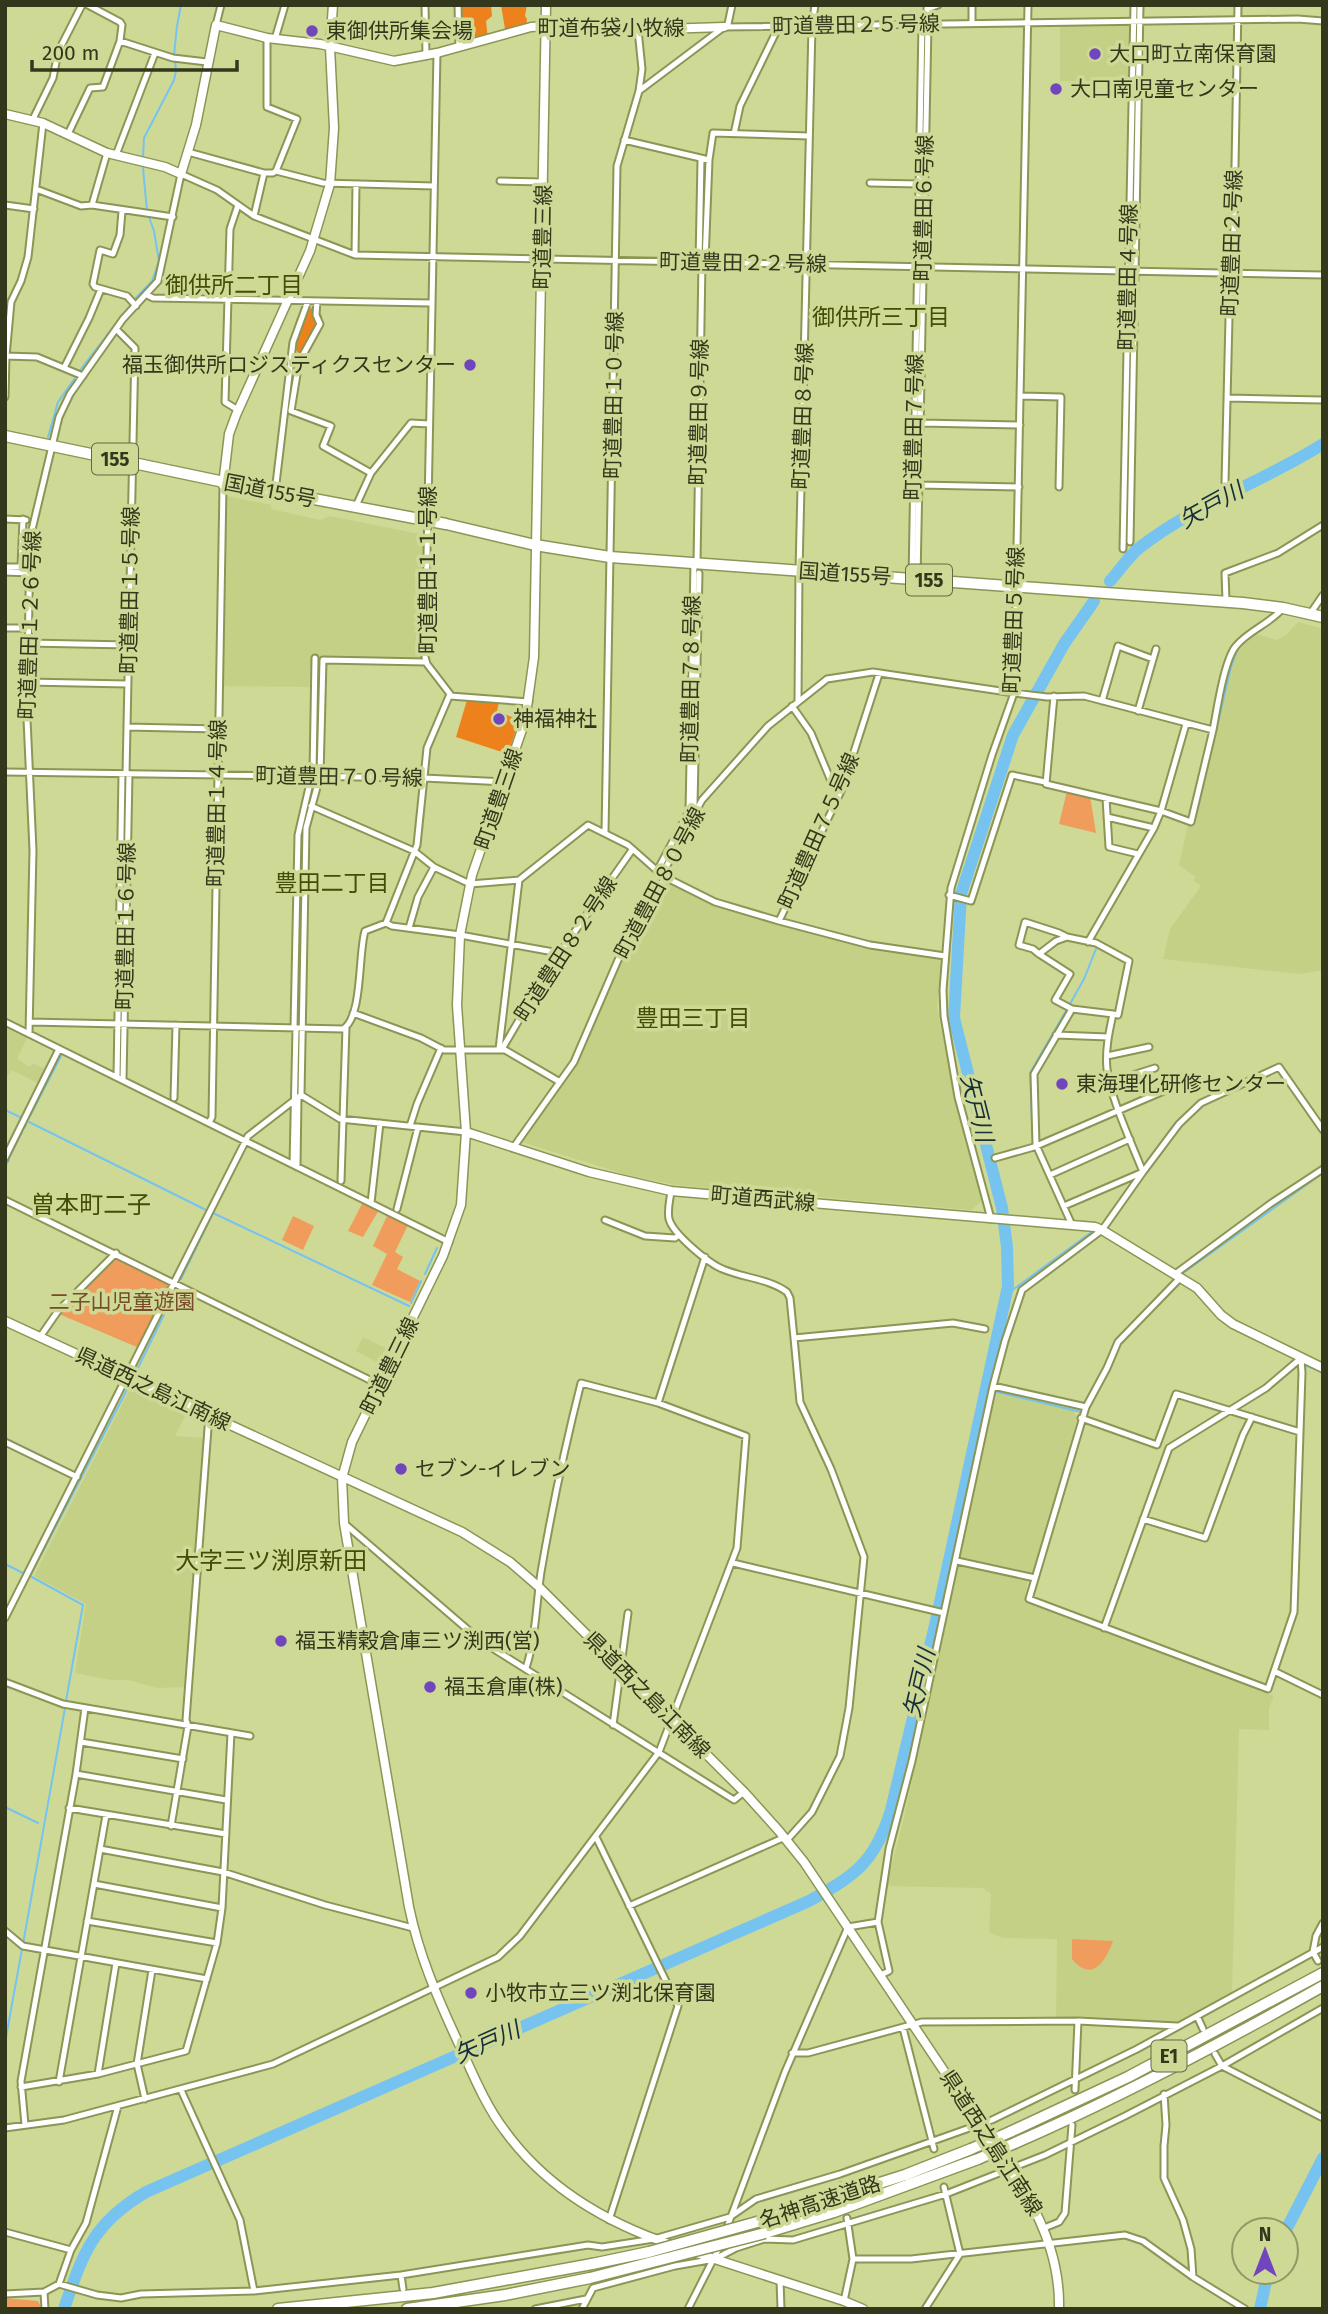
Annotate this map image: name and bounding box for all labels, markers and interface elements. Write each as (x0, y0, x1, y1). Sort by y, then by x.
street label: 町道豊田２５号線 (772, 11, 940, 39)
street label: 町道布袋小牧線 (538, 15, 685, 41)
place label: 東御供所集会場 (326, 18, 473, 44)
marker: 東御供所集会場 (304, 23, 320, 39)
scale bar (32, 28, 236, 72)
text: 200 m (42, 40, 99, 66)
place label: 大口町立南保育園 (1109, 41, 1277, 67)
marker: 大口町立南保育園 (1087, 46, 1103, 62)
place label: 大口南児童センター (1070, 76, 1259, 102)
marker: 大口南児童センター (1048, 81, 1064, 97)
street label: 町道豊田６号線 (910, 134, 938, 282)
street label: 町道豊田２号線 (1216, 169, 1248, 317)
street label: 町道豊三線 (529, 184, 557, 290)
street label: 町道豊田４号線 (1114, 203, 1142, 351)
street label: 町道豊田２２号線 (659, 249, 827, 277)
district label: 御供所二丁目 (165, 271, 303, 299)
district label: 御供所三丁目 (812, 303, 950, 331)
street label: 町道豊田１０号線 (600, 311, 628, 479)
street label: 町道豊田９号線 (685, 338, 713, 486)
street label: 町道豊田８号線 (787, 342, 819, 490)
place label: 福玉御供所ロジスティクスセンター (122, 352, 456, 378)
street label: 町道豊田７号線 (900, 353, 928, 501)
marker: 福玉御供所ロジスティクスセンター (462, 357, 478, 373)
road number: 155 (92, 444, 138, 474)
street label: 国道155号 (222, 469, 318, 513)
water label: 矢戸川 (1174, 475, 1251, 534)
street label: 町道豊田１１号線 (415, 486, 441, 654)
street label: 町道豊田１５号線 (116, 506, 144, 674)
street label: 町道豊田１２６号線 (14, 530, 46, 720)
street label: 町道豊田５号線 (998, 546, 1030, 694)
street label: 国道155号 (798, 558, 892, 590)
road number: 155 (906, 565, 952, 596)
street label: 町道豊田７８号線 (677, 595, 705, 763)
place label: 神福神社 (513, 706, 597, 732)
marker: 神福神社 (491, 711, 507, 727)
street label: 町道豊田１４号線 (203, 719, 231, 887)
street label: 町道豊三線 (470, 745, 528, 853)
street label: 町道豊田７５号線 (773, 749, 865, 913)
street label: 町道豊田７０号線 (255, 763, 423, 791)
street label: 町道豊田８０号線 (609, 803, 711, 963)
street label: 町道豊田１６号線 (112, 842, 140, 1010)
district label: 豊田二丁目 (275, 869, 390, 897)
street label: 町道豊田８２号線 (509, 871, 623, 1027)
district label: 豊田三丁目 (636, 1004, 751, 1032)
water label: 矢戸川 (955, 1071, 1000, 1148)
place label: 東海理化研修センター (1076, 1071, 1286, 1097)
marker: 東海理化研修センター (1054, 1076, 1070, 1092)
street label: 町道西武線 (710, 1181, 816, 1217)
district label: 曽本町二子 (31, 1191, 151, 1219)
park label: 二子山児童遊園 (49, 1289, 196, 1315)
street label: 町道豊三線 (355, 1313, 425, 1419)
street label: 県道西之島江南線 (71, 1342, 235, 1436)
place label: セブン-イレブン (415, 1456, 570, 1482)
marker: セブン-イレブン (393, 1461, 409, 1477)
district label: 大字三ツ渕原新田 (175, 1547, 367, 1575)
street label: 県道西之島江南線 (578, 1626, 716, 1764)
place label: 福玉精穀倉庫三ツ渕西(営) (295, 1628, 540, 1654)
marker: 福玉精穀倉庫三ツ渕西(営) (273, 1633, 289, 1649)
water label: 矢戸川 (898, 1643, 941, 1720)
place label: 福玉倉庫(株) (444, 1674, 563, 1700)
marker: 福玉倉庫(株) (422, 1679, 438, 1695)
place label: 小牧市立三ツ渕北保育園 (485, 1980, 716, 2006)
marker: 小牧市立三ツ渕北保育園 (463, 1985, 479, 2001)
water label: 矢戸川 (450, 2014, 527, 2069)
road number: E1 (1152, 2040, 1186, 2072)
street label: 県道西之島江南線 (934, 2065, 1048, 2221)
street label: 名神高速道路 (756, 2170, 884, 2234)
north arrow (1230, 2216, 1300, 2286)
text: N (1259, 2223, 1271, 2246)

